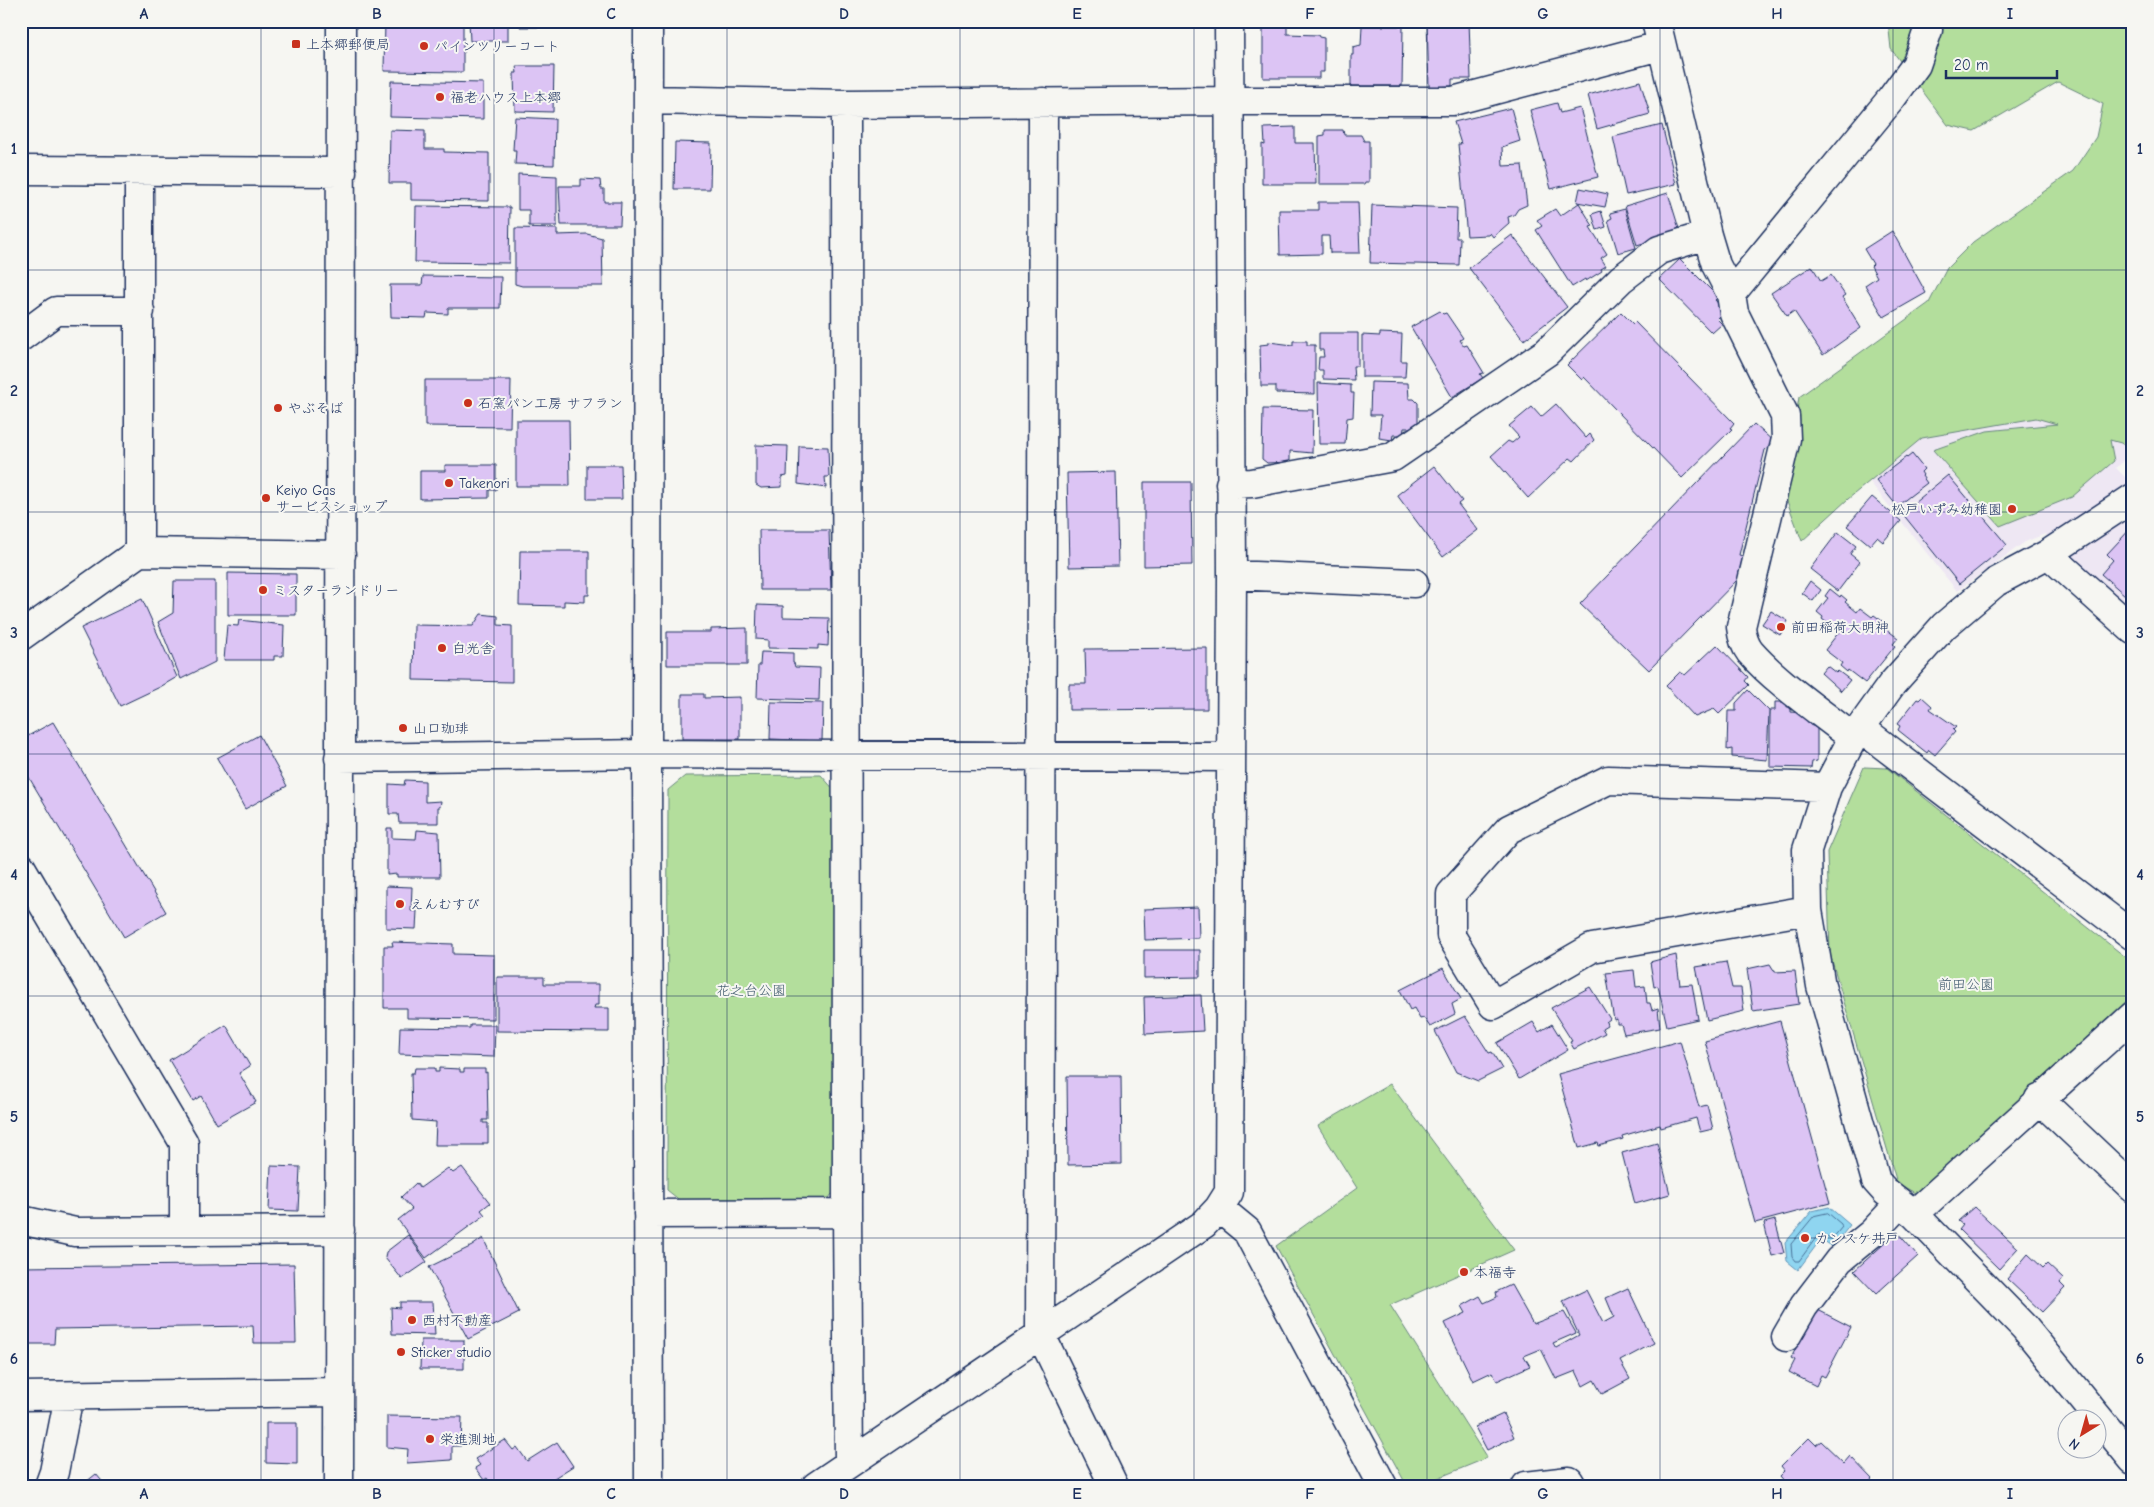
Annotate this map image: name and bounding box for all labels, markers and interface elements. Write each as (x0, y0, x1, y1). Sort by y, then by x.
text: A (140, 5, 149, 23)
text: B (372, 5, 382, 23)
text: C (606, 5, 616, 23)
text: D (839, 5, 849, 23)
text: E (1072, 5, 1082, 23)
text: F (1305, 5, 1315, 23)
text: G (1537, 5, 1549, 23)
text: H (1771, 5, 1783, 23)
text: I (2007, 5, 2013, 23)
place label: 上本郷郵便局 (306, 36, 390, 53)
marker: 上本郷郵便局 (290, 38, 302, 50)
place label: パインツリーコート (434, 38, 560, 55)
marker: パインツリーコート (418, 40, 430, 52)
scale bar (1946, 48, 2058, 80)
text: 20 m (1954, 56, 1988, 74)
place label: 福老ハウス上本郷 (450, 89, 561, 106)
marker: 福老ハウス上本郷 (434, 91, 446, 103)
text: 1 (11, 140, 17, 158)
text: 1 (2137, 140, 2143, 158)
text: 2 (10, 382, 18, 400)
text: 2 (2136, 382, 2144, 400)
place label: 石窯パン工房 サフラン (478, 395, 623, 412)
marker: 石窯パン工房 サフラン (462, 397, 474, 409)
place label: やぶそば (288, 400, 343, 417)
marker: やぶそば (272, 402, 284, 414)
place label: Takenori (459, 475, 510, 492)
marker: Takenori (443, 477, 455, 489)
place label: Keiyo Gas サービスショップ (276, 482, 387, 515)
marker: Keiyo Gas サービスショップ (260, 492, 272, 504)
place label: 松戸いずみ幼稚園 (1891, 501, 2002, 518)
marker: 松戸いずみ幼稚園 (2006, 503, 2018, 515)
place label: ミスターランドリー (273, 582, 399, 599)
marker: ミスターランドリー (257, 584, 269, 596)
place label: 前田稲荷大明神 (1791, 619, 1889, 636)
marker: 前田稲荷大明神 (1775, 621, 1787, 633)
text: 3 (10, 624, 18, 642)
text: 3 (2136, 624, 2144, 642)
place label: 白光舎 (452, 640, 494, 657)
marker: 白光舎 (436, 642, 448, 654)
place label: 山口珈琲 (413, 720, 469, 737)
marker: 山口珈琲 (397, 722, 409, 734)
text: 4 (10, 866, 18, 884)
text: 4 (2136, 866, 2144, 884)
place label: えんむすび (410, 896, 480, 913)
marker: えんむすび (394, 898, 406, 910)
park label: 前田公園 (1938, 976, 1994, 993)
park label: 花之台公園 (716, 982, 786, 999)
text: 5 (10, 1108, 18, 1126)
text: 5 (2136, 1108, 2144, 1126)
place label: カンスケ井戸 (1815, 1230, 1899, 1247)
marker: カンスケ井戸 (1799, 1232, 1811, 1244)
place label: 本福寺 (1474, 1264, 1516, 1281)
marker: 本福寺 (1458, 1266, 1470, 1278)
place label: 西村不動産 (422, 1312, 492, 1329)
marker: 西村不動産 (406, 1314, 418, 1326)
place label: Sticker studio (411, 1344, 491, 1361)
marker: Sticker studio (395, 1346, 407, 1358)
text: 6 (10, 1350, 18, 1368)
text: 6 (2136, 1350, 2144, 1368)
north arrow (2056, 1410, 2106, 1460)
place label: 栄進測地 (440, 1431, 496, 1448)
marker: 栄進測地 (424, 1433, 436, 1445)
text: N (2066, 1434, 2083, 1454)
text: A (140, 1485, 149, 1503)
text: B (372, 1485, 382, 1503)
text: C (606, 1485, 616, 1503)
text: D (839, 1485, 849, 1503)
text: E (1072, 1485, 1082, 1503)
text: F (1305, 1485, 1315, 1503)
text: G (1537, 1485, 1549, 1503)
text: H (1771, 1485, 1783, 1503)
text: I (2007, 1485, 2013, 1503)

